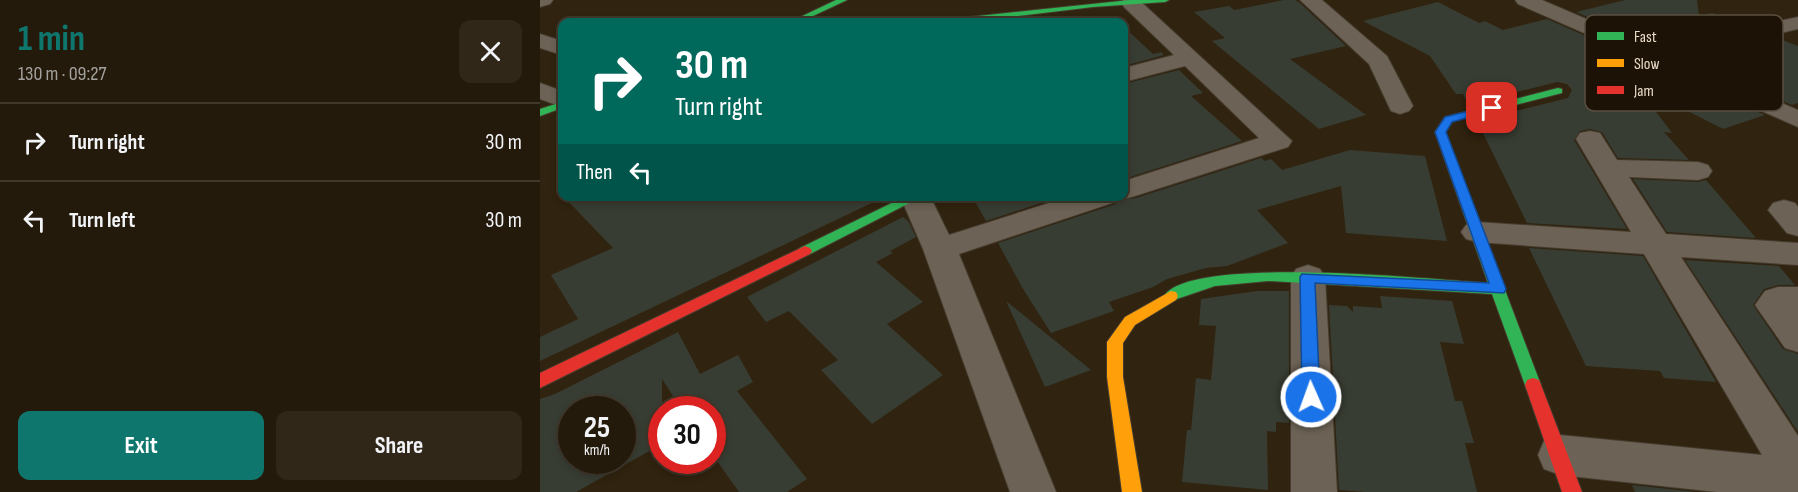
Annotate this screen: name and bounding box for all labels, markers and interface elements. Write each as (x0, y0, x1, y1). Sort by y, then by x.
legend (1585, 15, 1783, 111)
text: 1 min (18, 18, 85, 61)
button: close (459, 20, 522, 83)
text: Fast (1634, 28, 1657, 47)
text: 30 m (675, 40, 748, 91)
icon: right (576, 42, 654, 120)
text: Slow (1634, 55, 1659, 74)
text: 130 m · 09:27 (18, 62, 106, 86)
pin (1466, 82, 1517, 133)
text: Jam (1633, 82, 1654, 101)
text: Turn right (675, 91, 762, 123)
icon: arrive (1475, 91, 1508, 124)
icon: right (18, 126, 51, 159)
text: Turn right (69, 129, 145, 156)
text: 30 m (485, 129, 522, 156)
icon: left (624, 156, 657, 189)
text: Then (576, 159, 612, 186)
icon: left (18, 204, 51, 237)
text: Turn left (69, 207, 135, 234)
text: 30 m (485, 207, 522, 234)
position arrow (1279, 365, 1343, 429)
speed limit sign: 30 (648, 396, 726, 474)
text: 25 (584, 410, 610, 446)
button: Exit (18, 411, 264, 480)
button: Share (276, 411, 522, 480)
text: km/h (584, 441, 610, 460)

